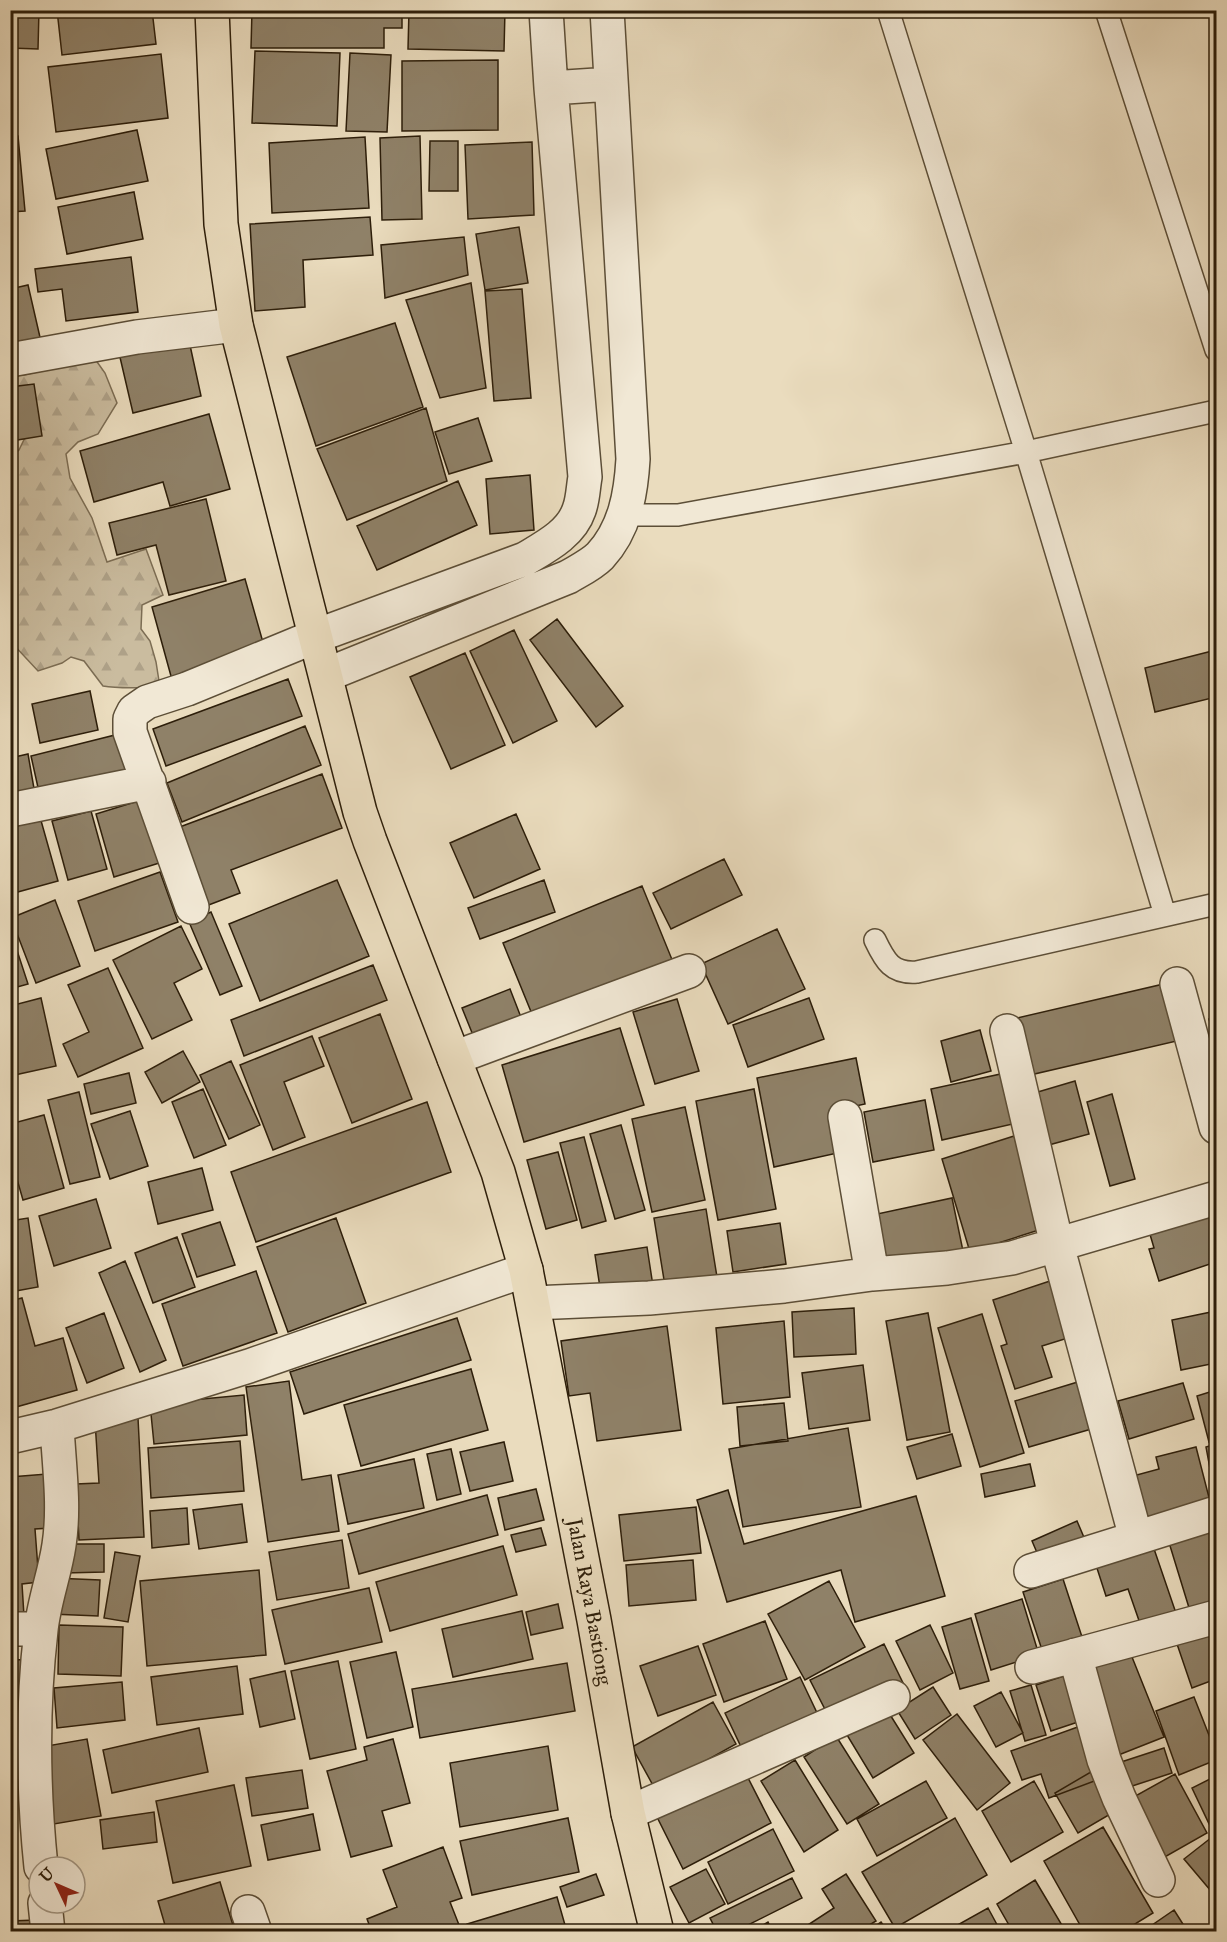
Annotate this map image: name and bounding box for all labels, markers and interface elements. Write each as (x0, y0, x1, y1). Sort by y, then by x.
street label: Jalan Raya Bastiong (561, 1514, 618, 1687)
north arrow (27, 1855, 87, 1915)
text: U (35, 1864, 58, 1886)

